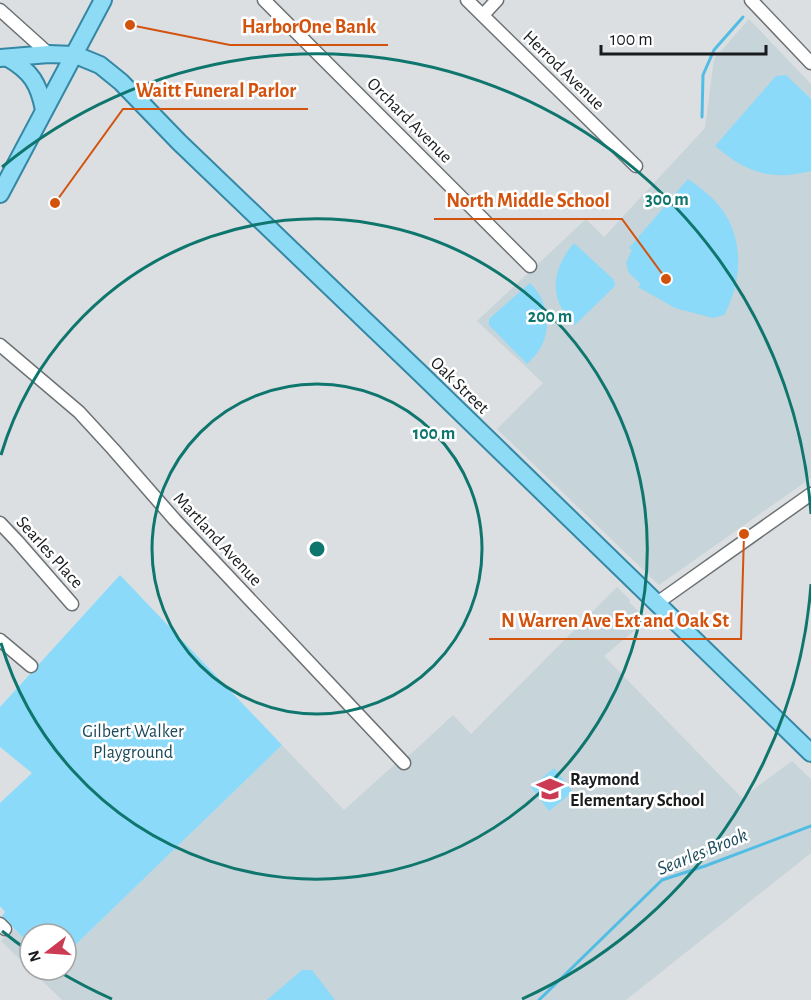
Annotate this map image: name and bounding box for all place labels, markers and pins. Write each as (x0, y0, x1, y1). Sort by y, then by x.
callout: HarborOne Bank (230, 7, 388, 45)
callout: Waitt Funeral Parlor (123, 71, 308, 109)
callout: North Middle School (434, 181, 622, 219)
centre of rings (307, 539, 327, 559)
callout: N Warren Ave Ext and Oak St (489, 601, 741, 639)
place label: Raymond Elementary School (570, 771, 705, 810)
school or university icon: Raymond Elementary School (535, 774, 565, 804)

